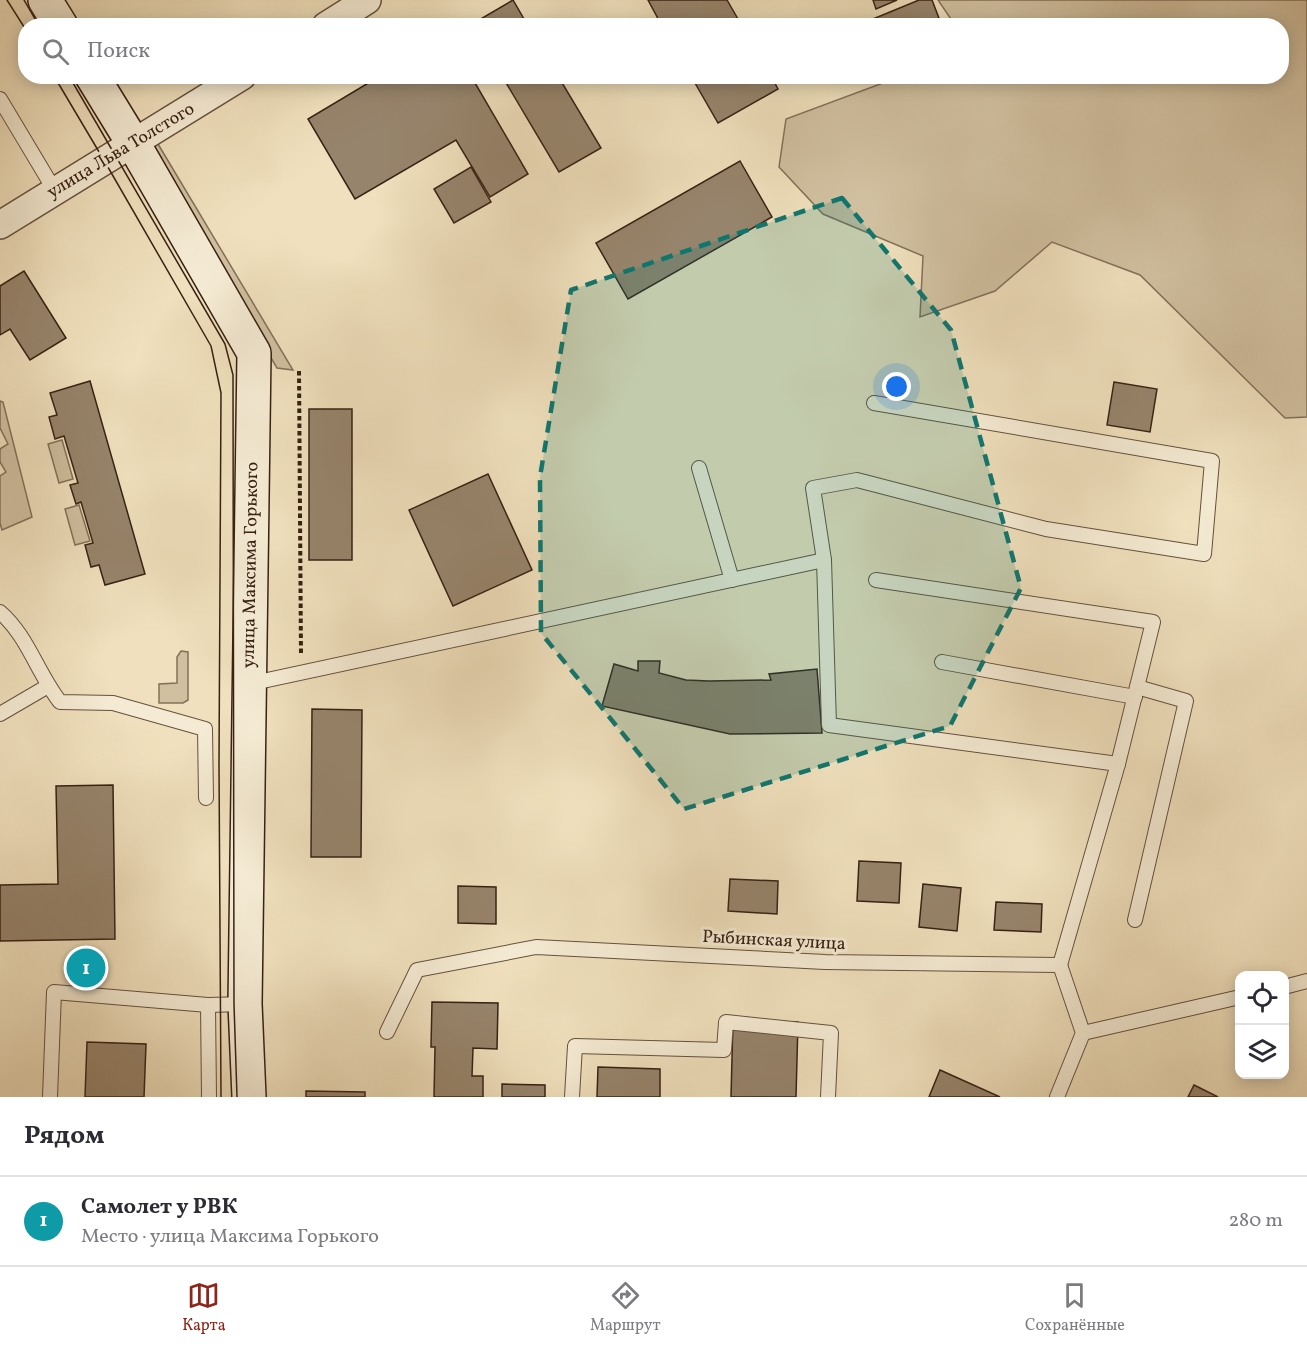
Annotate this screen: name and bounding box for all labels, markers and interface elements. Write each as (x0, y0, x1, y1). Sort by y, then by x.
search box (18, 18, 1289, 84)
icon: search (39, 35, 72, 68)
text: Поиск (87, 36, 150, 67)
street label: улица Льва Толстого (42, 97, 200, 205)
your location (882, 372, 911, 401)
street label: улица Максима Горького (237, 462, 265, 668)
street label: Рыбинская улица (702, 925, 846, 957)
pin: 1 (66, 946, 106, 990)
map controls (1235, 971, 1289, 1079)
button: locate (1235, 971, 1289, 1025)
button: layers (1235, 1025, 1289, 1079)
text: Рядом (24, 1118, 104, 1154)
text: Самолет у РВК (81, 1192, 238, 1223)
text: 1 (39, 1207, 48, 1235)
text: 280 m (1228, 1207, 1283, 1235)
text: Место · улица Максима Горького (81, 1223, 379, 1251)
tab: Карта (182, 1279, 226, 1337)
tab: Маршрут (590, 1279, 661, 1337)
tab: Сохранённые (1025, 1279, 1125, 1337)

